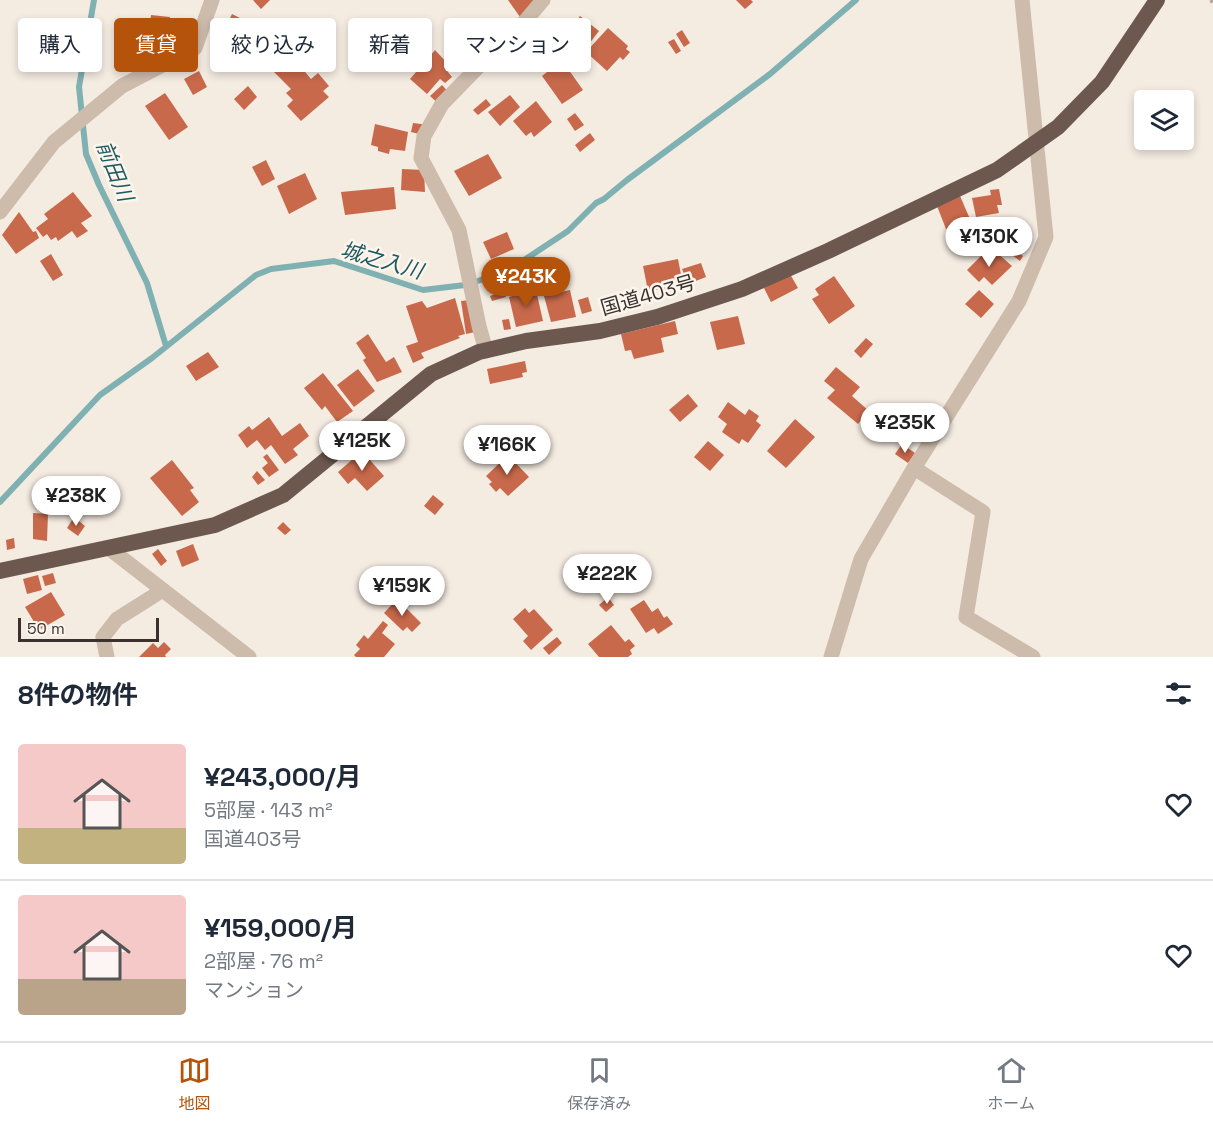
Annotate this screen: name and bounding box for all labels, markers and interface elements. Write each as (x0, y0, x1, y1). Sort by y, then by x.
chip: 購入 (18, 18, 102, 72)
chip: 賃貸 (114, 18, 198, 72)
chip: 絞り込み (210, 18, 336, 72)
chip: 新着 (348, 18, 432, 72)
chip: マンション (444, 18, 591, 72)
map controls (1134, 90, 1194, 150)
button: layers (1134, 90, 1194, 150)
water label: 前田川 (91, 137, 140, 207)
pin: ¥130K (947, 217, 1031, 268)
text: ¥130K (959, 223, 1019, 249)
water label: 城之入川 (338, 235, 428, 285)
pin: ¥243K (484, 257, 568, 308)
text: ¥243K (495, 263, 557, 289)
street label: 国道403号 (598, 269, 698, 321)
pin: ¥235K (863, 403, 947, 454)
text: ¥235K (875, 409, 935, 435)
pin: ¥125K (320, 421, 404, 472)
pin: ¥166K (465, 425, 549, 476)
text: ¥125K (333, 427, 391, 453)
text: ¥166K (478, 431, 536, 457)
pin: ¥238K (34, 476, 118, 527)
text: ¥238K (46, 482, 106, 508)
pin: ¥222K (565, 554, 649, 605)
text: ¥222K (577, 560, 637, 586)
pin: ¥159K (360, 566, 444, 617)
text: ¥159K (373, 572, 431, 598)
scale bar (18, 615, 159, 642)
text: 50 m (27, 618, 65, 639)
icon: filters (1162, 677, 1195, 710)
text: 8件の物件 (18, 678, 138, 712)
text: ¥243,000/月 (204, 760, 361, 794)
icon: home (66, 768, 138, 840)
icon: heart (1162, 788, 1195, 821)
text: 5部屋 · 143 m² (204, 797, 333, 823)
text: 国道403号 (204, 826, 301, 852)
text: ¥159,000/月 (204, 911, 357, 945)
icon: home (66, 919, 138, 991)
icon: heart (1162, 939, 1195, 972)
text: 2部屋 · 76 m² (204, 948, 323, 974)
text: マンション (204, 977, 304, 1003)
tab: 地図 (178, 1054, 211, 1114)
tab: 保存済み (567, 1054, 631, 1114)
tab: ホーム (987, 1054, 1035, 1114)

